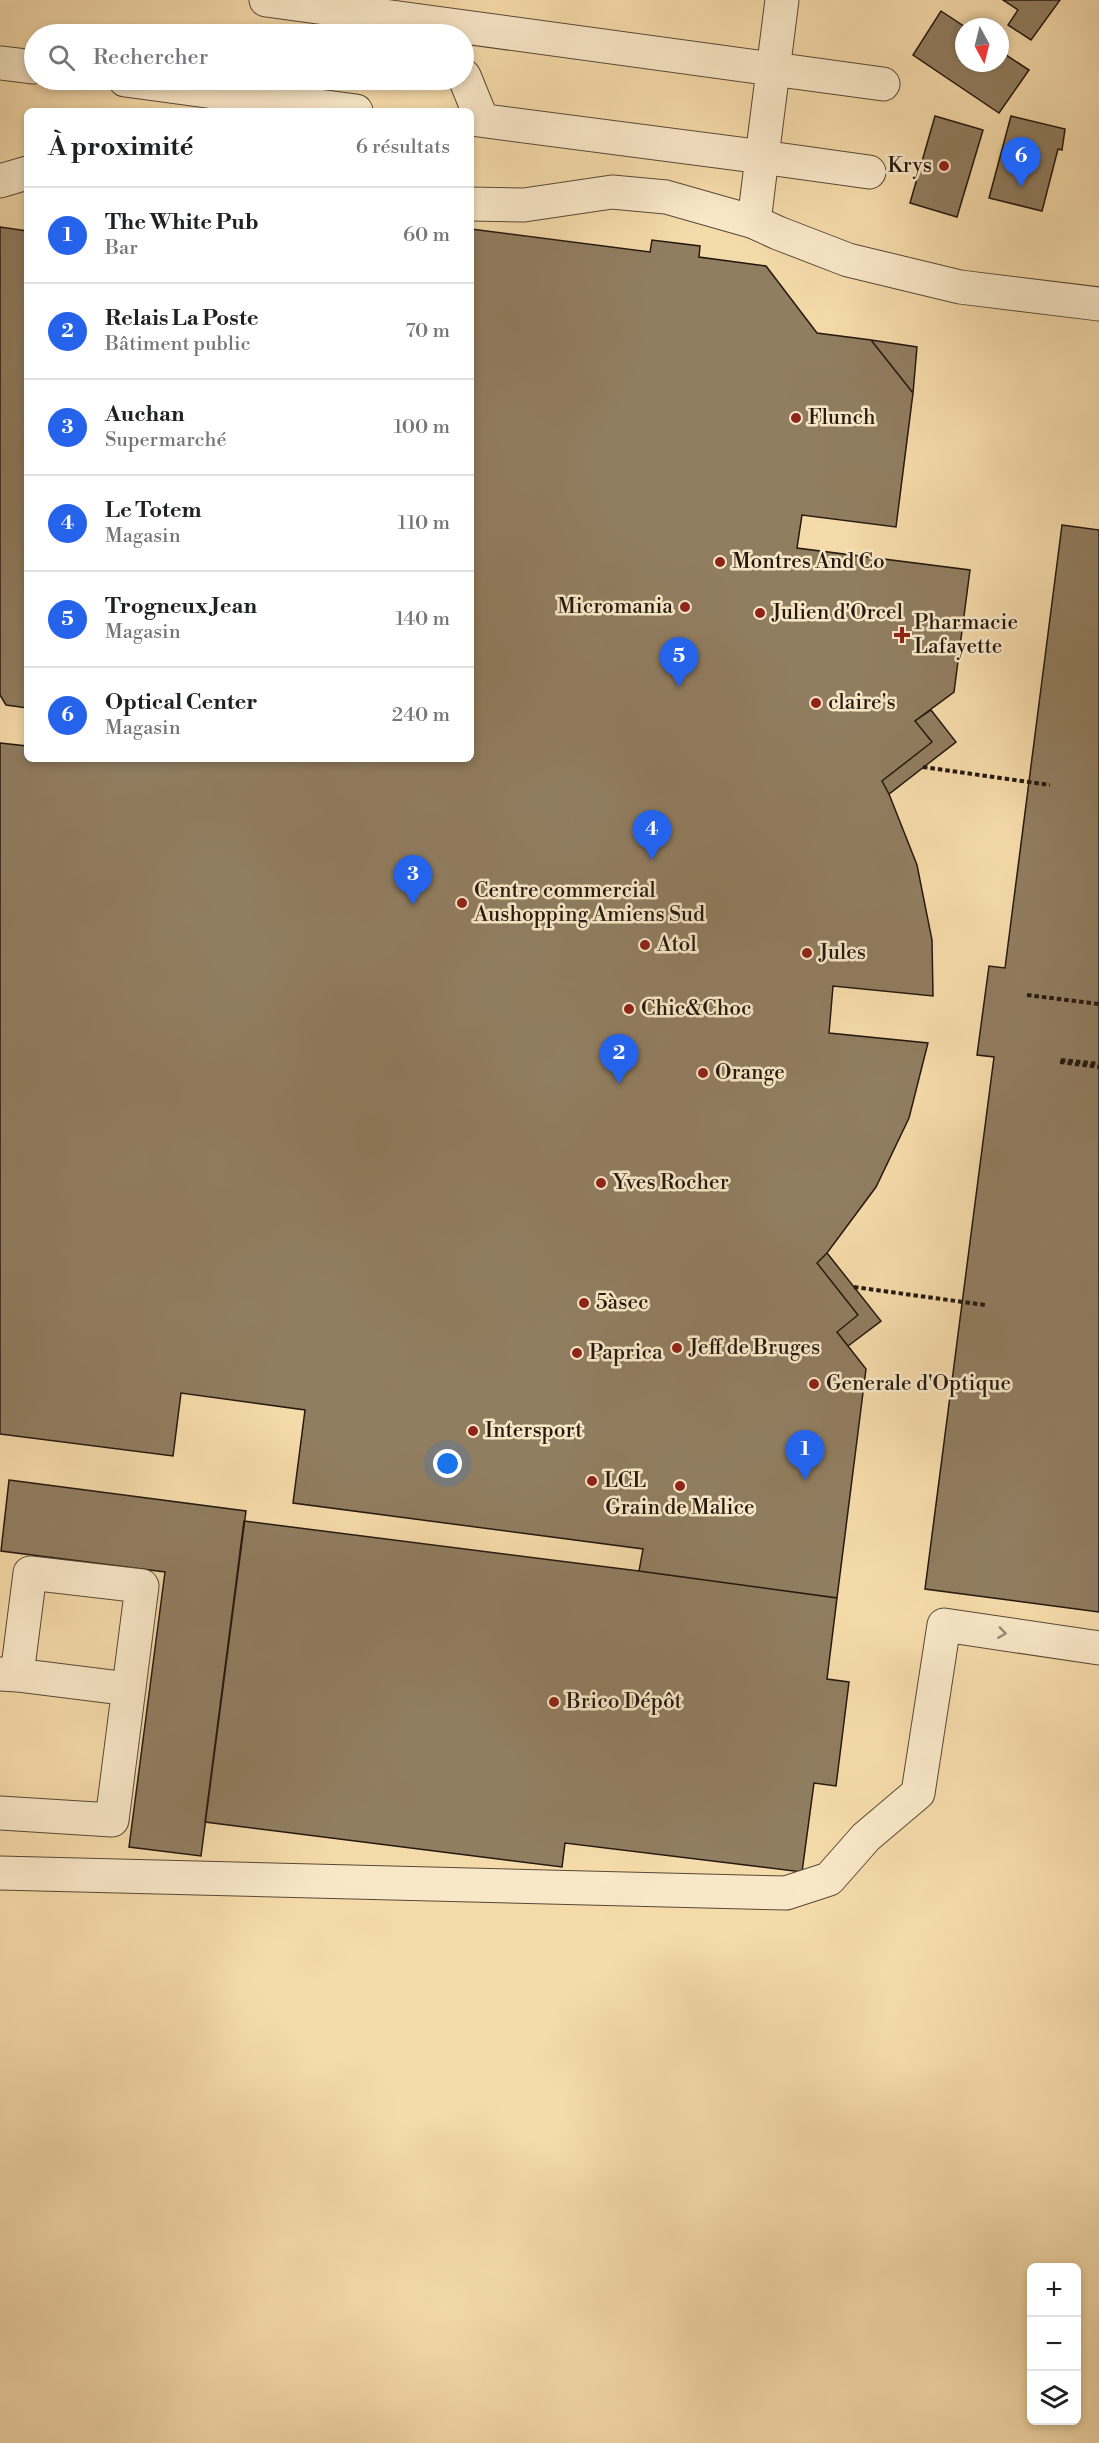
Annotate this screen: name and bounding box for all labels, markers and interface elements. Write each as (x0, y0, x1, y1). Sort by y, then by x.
north arrow (955, 18, 1009, 72)
search box (24, 24, 474, 90)
icon: search (45, 41, 78, 74)
text: Rechercher (93, 44, 208, 71)
text: À proximité (48, 131, 193, 163)
text: 6 résultats (356, 135, 450, 160)
pin: 6 (1002, 138, 1040, 187)
place label: Krys (887, 153, 932, 179)
marker: Krys (937, 159, 951, 173)
text: The White Pub (105, 209, 259, 236)
text: 1 (63, 223, 72, 248)
text: 60 m (403, 223, 450, 248)
text: Bar (105, 236, 138, 261)
text: Relais La Poste (105, 305, 259, 332)
text: 2 (61, 319, 74, 344)
text: 70 m (406, 319, 450, 344)
text: Bâtiment public (105, 332, 251, 357)
text: Auchan (105, 401, 185, 428)
place label: Flunch (808, 405, 876, 431)
marker: Flunch (789, 411, 803, 425)
text: 3 (61, 415, 74, 440)
text: 100 m (394, 415, 450, 440)
text: Supermarché (105, 428, 227, 453)
text: Le Totem (105, 497, 202, 524)
text: 4 (61, 511, 74, 536)
text: 110 m (398, 511, 450, 536)
text: Magasin (105, 524, 181, 549)
place label: Montres And Co (732, 549, 885, 575)
marker: Montres And Co (713, 555, 727, 569)
text: Trogneux Jean (105, 593, 257, 620)
place label: Micromania (557, 594, 673, 620)
marker: Micromania (678, 600, 692, 614)
place label: Julien d'Orcel (771, 600, 903, 626)
marker: Julien d'Orcel (753, 606, 767, 620)
text: 5 (61, 607, 74, 632)
text: 140 m (395, 607, 450, 632)
place label: Pharmacie Lafayette (914, 610, 1018, 660)
text: Magasin (105, 620, 181, 645)
marker: Pharmacie Lafayette (895, 628, 909, 642)
pin: 5 (660, 638, 698, 687)
text: Optical Center (105, 689, 258, 716)
place label: claire's (828, 690, 896, 716)
marker: claire's (809, 696, 823, 710)
text: 6 (61, 703, 74, 728)
text: 240 m (392, 703, 450, 728)
text: Magasin (105, 716, 181, 741)
pin: 4 (632, 810, 672, 860)
pin: 3 (394, 856, 432, 905)
place label: Centre commercial Aushopping Amiens Sud (473, 878, 705, 928)
marker: Centre commercial Aushopping Amiens Sud (455, 896, 469, 910)
place label: Atol (656, 932, 697, 958)
marker: Atol (638, 938, 652, 952)
place label: Jules (818, 940, 866, 966)
marker: Jules (800, 946, 814, 960)
place label: Chic&Choc (641, 996, 752, 1022)
marker: Chic&Choc (622, 1002, 636, 1016)
pin: 2 (600, 1034, 638, 1084)
place label: Orange (715, 1060, 785, 1086)
marker: Orange (696, 1066, 710, 1080)
place label: Yves Rocher (612, 1170, 729, 1196)
marker: Yves Rocher (594, 1176, 608, 1190)
place label: 5àsec (596, 1290, 649, 1316)
marker: 5àsec (577, 1296, 591, 1310)
place label: Jeff de Bruges (688, 1335, 820, 1361)
place label: Paprica (589, 1340, 663, 1366)
marker: Jeff de Bruges (670, 1341, 684, 1355)
marker: Paprica (570, 1346, 584, 1360)
place label: Generale d'Optique (826, 1371, 1011, 1397)
marker: Generale d'Optique (807, 1377, 821, 1391)
place label: Intersport (485, 1418, 583, 1444)
marker: Intersport (466, 1424, 480, 1438)
pin: 1 (786, 1430, 824, 1480)
your location (433, 1449, 462, 1478)
place label: LCL (604, 1468, 646, 1494)
marker: LCL (585, 1474, 599, 1488)
marker: Grain de Malice (673, 1479, 687, 1493)
place label: Grain de Malice (605, 1495, 755, 1521)
one-way arrow (997, 1627, 1006, 1639)
place label: Brico Dépôt (565, 1689, 683, 1715)
marker: Brico Dépôt (547, 1695, 561, 1709)
map controls (1027, 2263, 1081, 2425)
button: + (1027, 2263, 1081, 2317)
button: − (1027, 2317, 1081, 2371)
button: layers (1027, 2371, 1081, 2425)

